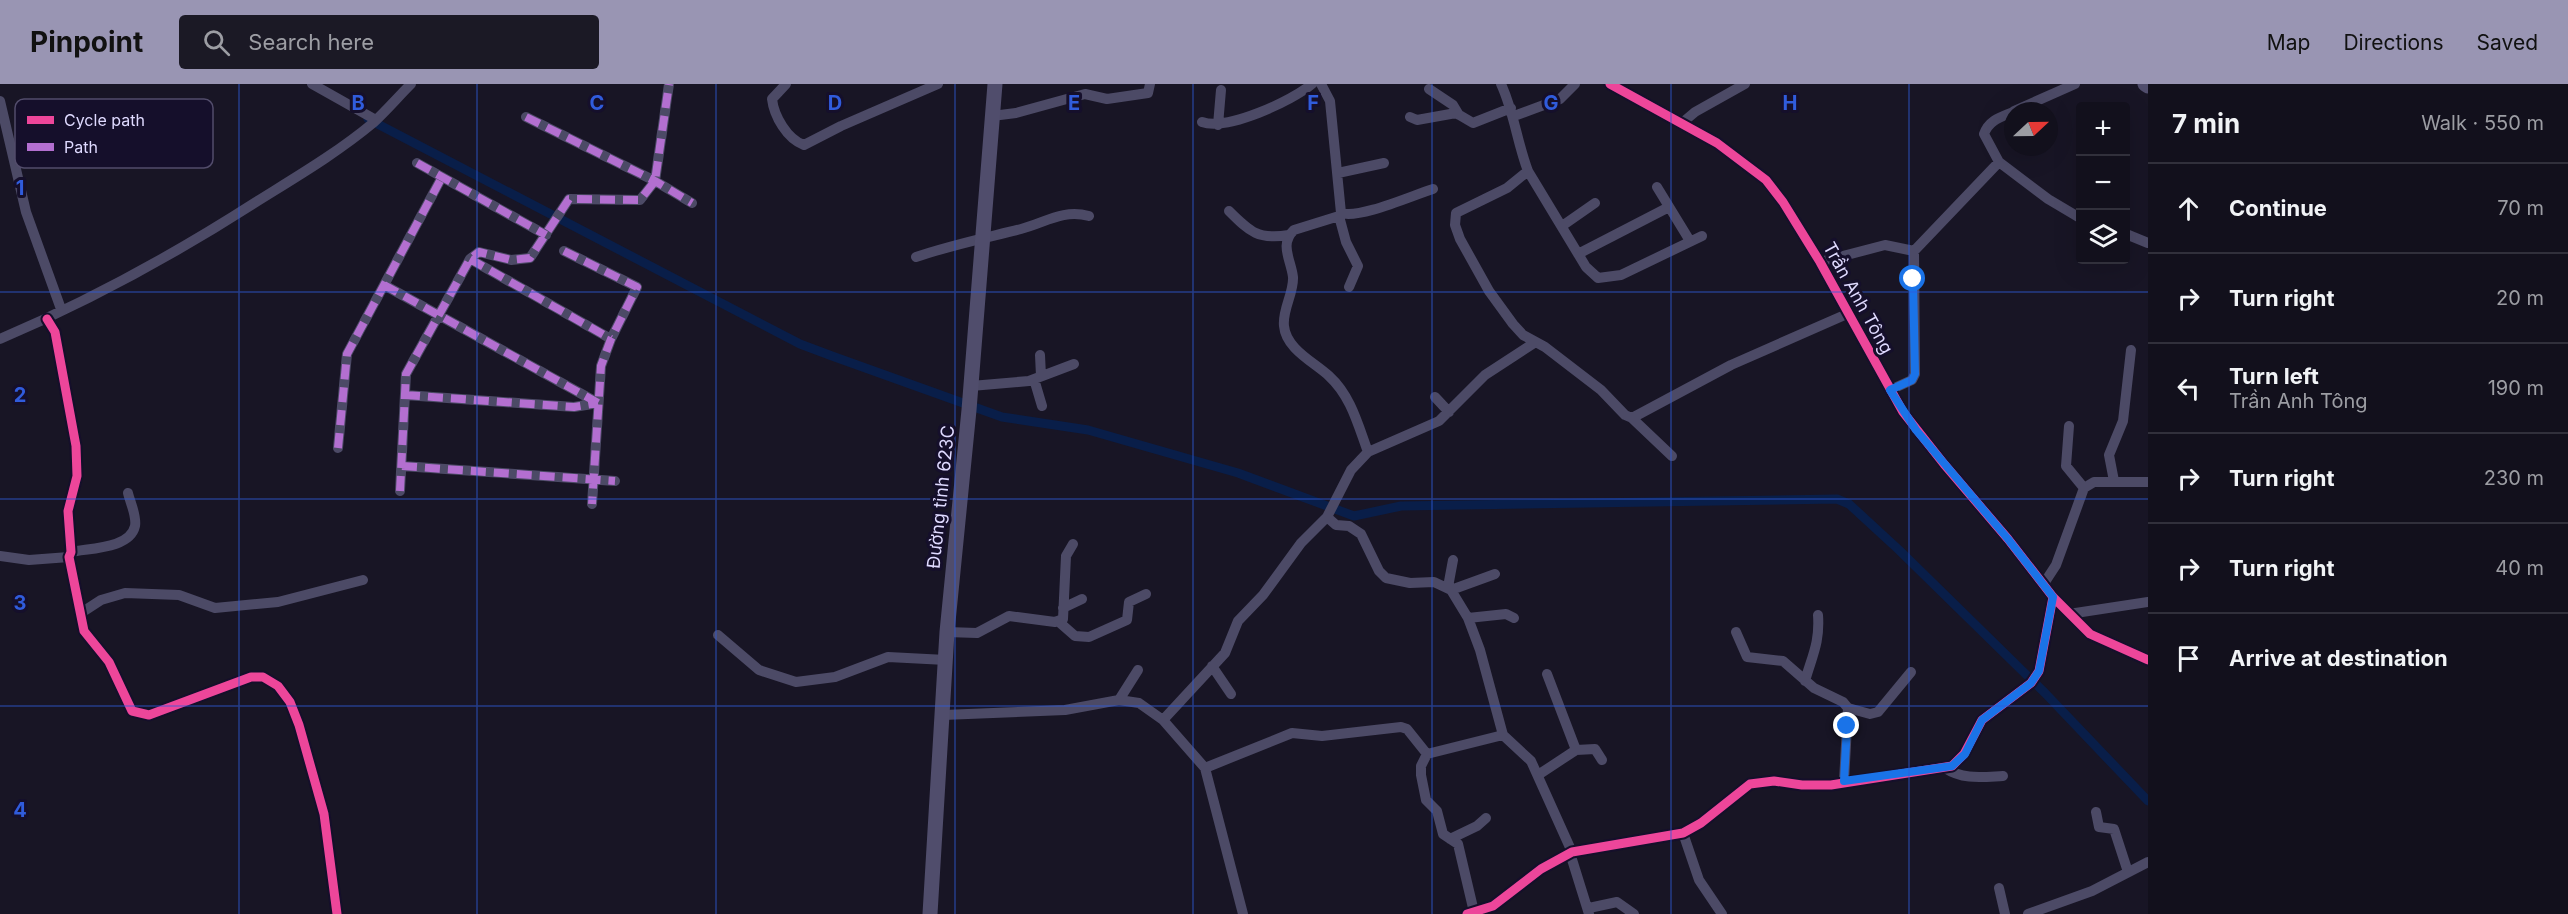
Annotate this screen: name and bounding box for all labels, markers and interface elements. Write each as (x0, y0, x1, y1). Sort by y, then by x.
search box (179, 15, 599, 69)
text: Pinpoint (30, 25, 143, 59)
icon: search (200, 26, 233, 59)
text: Search here (248, 29, 374, 55)
text: Map (2267, 30, 2310, 55)
text: Directions (2343, 30, 2444, 55)
text: Saved (2477, 30, 2538, 55)
text: B (351, 91, 365, 115)
text: C (590, 91, 604, 115)
text: D (828, 91, 842, 115)
text: E (1068, 91, 1080, 115)
text: F (1307, 91, 1319, 115)
text: G (1543, 91, 1559, 115)
text: H (1783, 91, 1797, 115)
legend (15, 99, 213, 168)
north arrow (2004, 102, 2058, 156)
map controls (2076, 102, 2130, 264)
button: + (2076, 102, 2130, 156)
text: 7 min (2172, 108, 2240, 139)
text: Cycle path (64, 110, 145, 130)
text: Walk · 550 m (2421, 111, 2544, 135)
text: Path (64, 137, 98, 157)
button: − (2076, 156, 2130, 210)
text: 1 (16, 176, 24, 200)
icon: ahead (2172, 192, 2205, 225)
text: Continue (2229, 195, 2327, 221)
text: 70 m (2497, 196, 2544, 220)
button: layers (2076, 210, 2130, 264)
street label: Trần Anh Tông (1819, 238, 1898, 357)
route start (1899, 265, 1925, 291)
icon: right (2172, 282, 2205, 315)
text: Turn right (2229, 285, 2335, 311)
text: 20 m (2496, 286, 2544, 310)
text: Turn left (2229, 363, 2319, 389)
icon: left (2172, 372, 2205, 405)
text: 190 m (2488, 376, 2544, 400)
text: 2 (14, 383, 26, 407)
text: Trần Anh Tông (2229, 389, 2367, 413)
street label: Đường tỉnh 623C (923, 424, 958, 570)
icon: right (2172, 462, 2205, 495)
text: Turn right (2229, 465, 2335, 491)
text: 230 m (2484, 466, 2544, 490)
icon: right (2172, 552, 2205, 585)
text: Turn right (2229, 555, 2335, 581)
text: 40 m (2495, 556, 2544, 580)
text: 3 (14, 591, 26, 615)
icon: arrive (2172, 642, 2205, 675)
text: Arrive at destination (2229, 645, 2448, 671)
route end (1833, 712, 1859, 738)
text: 4 (13, 798, 27, 822)

